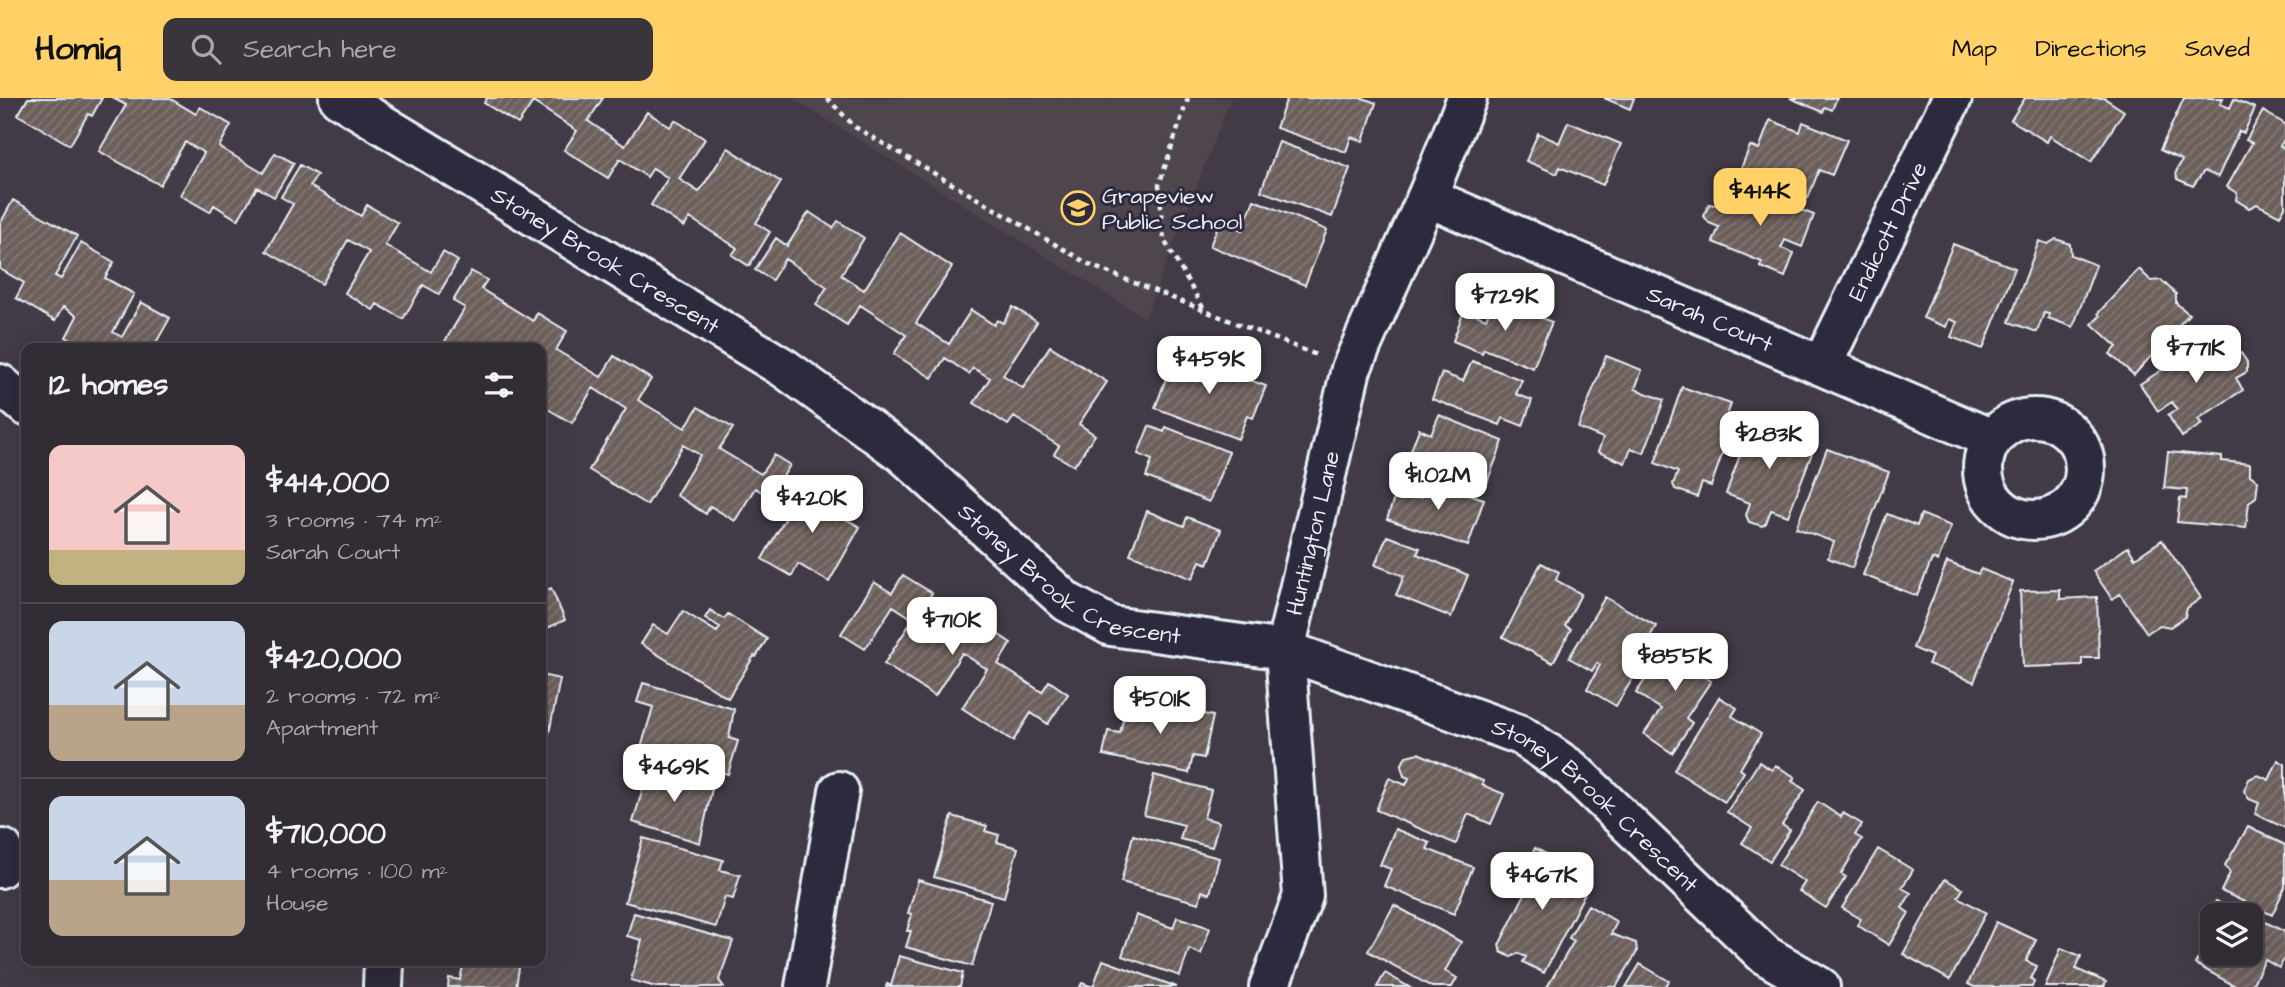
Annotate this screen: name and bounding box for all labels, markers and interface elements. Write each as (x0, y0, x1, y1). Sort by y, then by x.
search box (163, 18, 653, 81)
text: Homiq (35, 26, 121, 72)
icon: search (187, 30, 225, 68)
text: Search here (243, 31, 397, 67)
text: Map (1952, 32, 1997, 66)
text: Directions (2035, 32, 2147, 66)
text: Saved (2185, 32, 2250, 66)
street label: Endicott Drive (1841, 156, 1936, 306)
pin: $414K (1711, 169, 1809, 228)
text: $414K (1730, 175, 1790, 207)
street label: Stoney Brook Crescent (485, 179, 726, 343)
place label: Grapeview Public School (1102, 180, 1242, 238)
school or university icon: Grapeview Public School (1059, 189, 1097, 227)
pin: $729K (1456, 274, 1554, 333)
street label: Sarah Court (1642, 278, 1778, 361)
text: $729K (1471, 280, 1539, 312)
pin: $771K (2147, 326, 2245, 385)
text: $771K (2167, 332, 2225, 364)
pin: $459K (1160, 336, 1258, 396)
text: $459K (1173, 343, 1245, 375)
text: 12 homes (49, 364, 168, 406)
icon: filters (480, 366, 518, 404)
pin: $283K (1720, 412, 1818, 471)
text: $283K (1736, 418, 1802, 450)
street label: Huntington Lane (1279, 448, 1348, 619)
pin: $1.02M (1381, 452, 1495, 512)
text: $1.02M (1405, 459, 1471, 491)
text: $414,000 (266, 462, 390, 504)
icon: home (105, 473, 189, 557)
pin: $420K (763, 476, 861, 535)
text: $420K (777, 482, 847, 514)
street label: Stoney Brook Crescent (951, 496, 1184, 653)
text: 3 rooms · 74 m² (266, 504, 442, 536)
text: Sarah Court (266, 536, 400, 568)
pin: $710K (903, 598, 1001, 657)
text: $710K (923, 604, 981, 636)
pin: $855K (1626, 634, 1724, 693)
text: $420,000 (266, 638, 401, 680)
text: $855K (1638, 640, 1712, 672)
icon: home (105, 649, 189, 733)
pin: $501K (1111, 676, 1209, 736)
text: 2 rooms · 72 m² (266, 680, 441, 712)
text: $501K (1130, 683, 1190, 715)
street label: Stoney Brook Crescent (1487, 711, 1706, 901)
text: Apartment (266, 712, 378, 744)
pin: $469K (625, 744, 723, 804)
text: $469K (639, 751, 709, 783)
text: $710,000 (266, 813, 386, 855)
icon: home (105, 824, 189, 908)
pin: $467K (1493, 852, 1591, 912)
text: 4 rooms · 100 m² (266, 855, 448, 887)
text: $467K (1507, 859, 1577, 891)
text: House (266, 887, 329, 919)
map controls (2200, 903, 2263, 966)
button: layers (2200, 903, 2263, 966)

